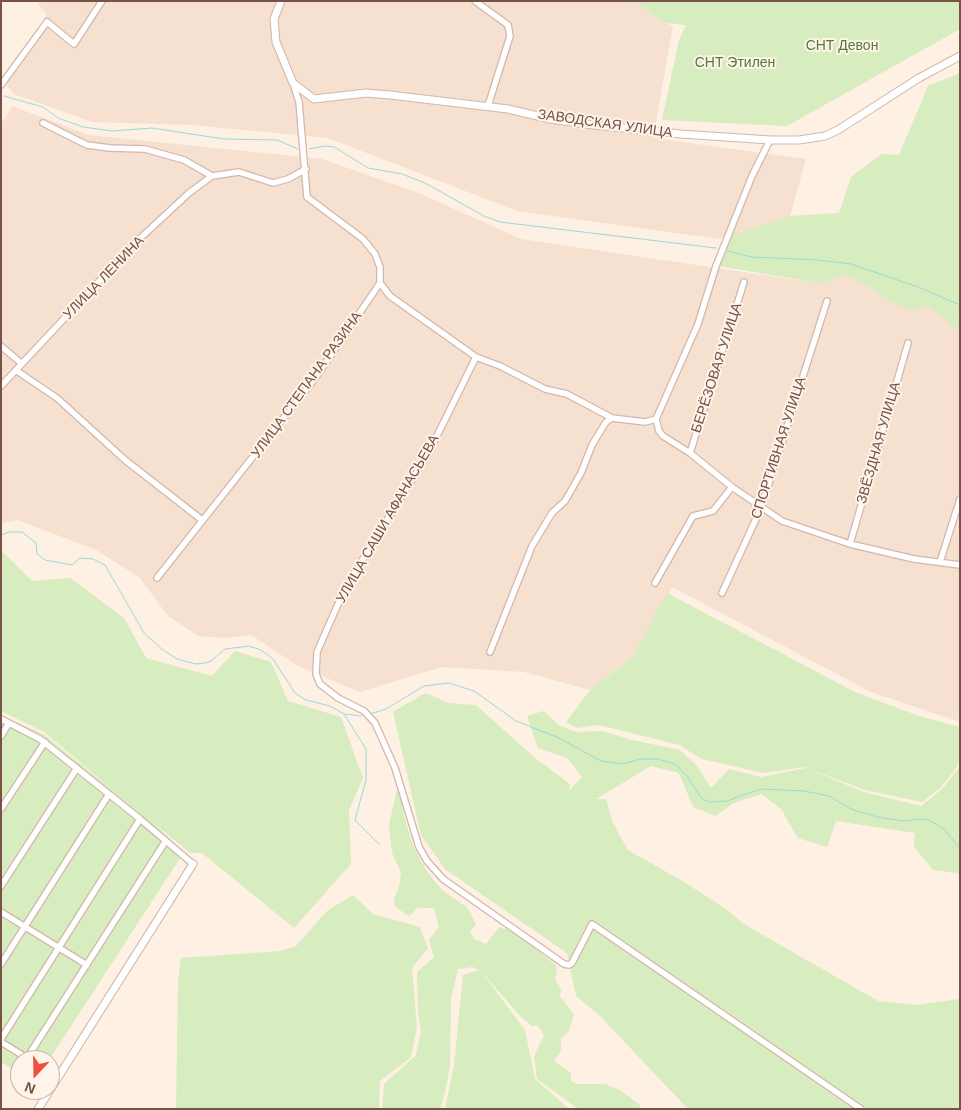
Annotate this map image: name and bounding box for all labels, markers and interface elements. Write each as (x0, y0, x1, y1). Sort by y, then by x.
park label: СНТ Девон (806, 38, 878, 54)
park label: СНТ Этилен (695, 55, 775, 71)
street label: ЗАВОДСКАЯ УЛИЦА (537, 106, 673, 142)
street label: УЛИЦА ЛЕНИНА (60, 233, 148, 323)
street label: БЕРЁЗОВАЯ УЛИЦА (688, 301, 746, 435)
street label: УЛИЦА СТЕПАНА РАЗИНА (248, 308, 366, 462)
street label: СПОРТИВНАЯ УЛИЦА (748, 375, 810, 521)
street label: ЗВЁЗДНАЯ УЛИЦА (854, 380, 904, 506)
street label: УЛИЦА САШИ АФАНАСЬЕВА (333, 432, 443, 606)
north arrow (10, 1050, 60, 1100)
text: N (22, 1079, 38, 1097)

